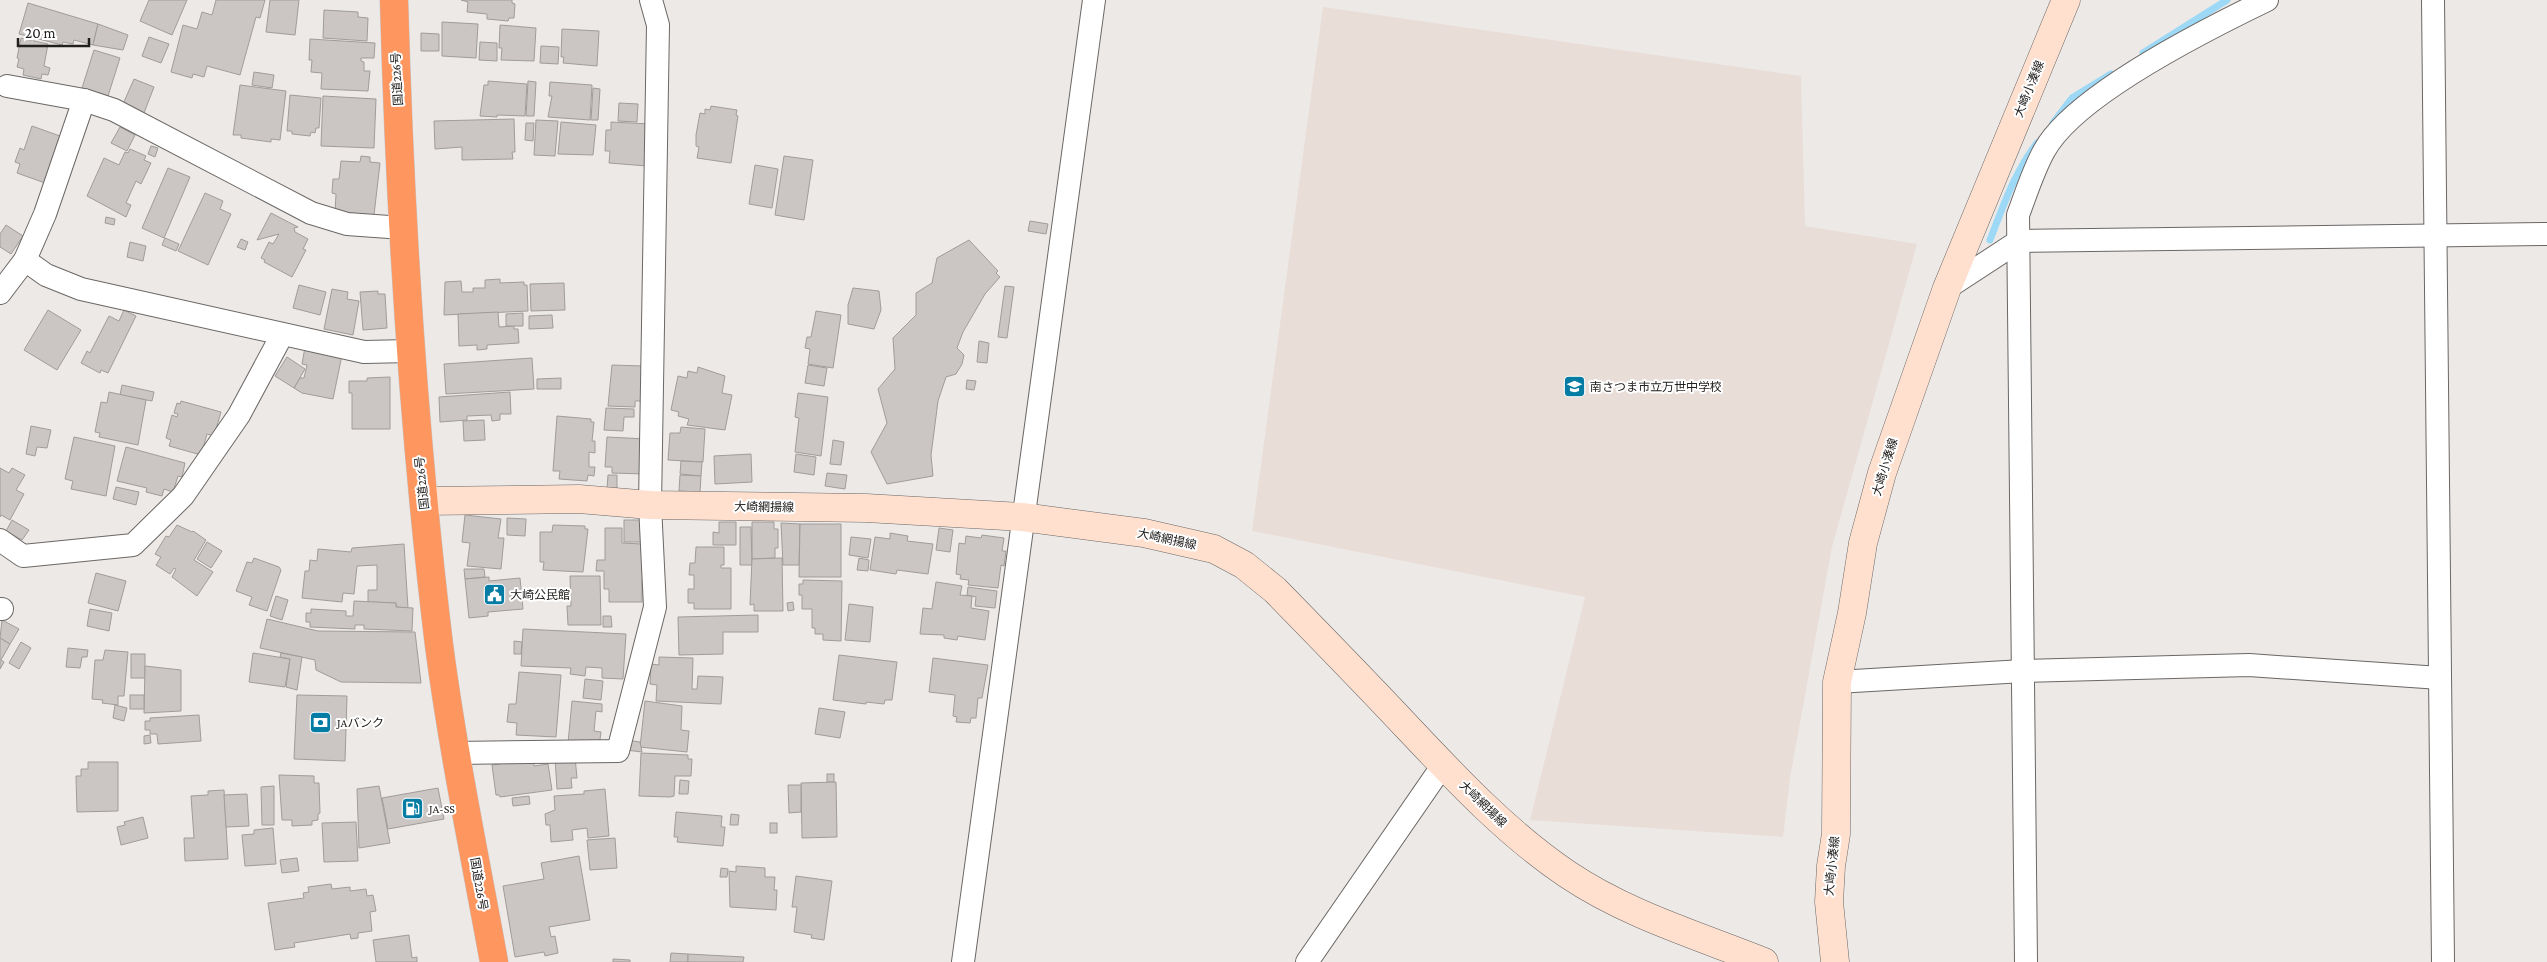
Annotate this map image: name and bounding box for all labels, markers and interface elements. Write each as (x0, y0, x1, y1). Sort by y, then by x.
scale bar (18, 15, 89, 47)
text: 20 m (25, 25, 56, 41)
street label: 国道226号 (389, 52, 405, 106)
street label: 大崎小湊線 (2011, 59, 2047, 119)
school or university icon: 南さつま市立万世中学校 (1562, 375, 1586, 399)
place label: 南さつま市立万世中学校 (1590, 380, 1722, 394)
street label: 大崎小湊線 (1870, 436, 1900, 498)
street label: 国道226号 (412, 456, 432, 510)
street label: 大崎網揚線 (734, 499, 794, 515)
street label: 大崎網揚線 (1136, 526, 1198, 552)
public building icon: 大崎公民館 (482, 583, 506, 607)
place label: 大崎公民館 (510, 588, 570, 602)
bank icon: JAバンク (309, 711, 333, 735)
place label: JAバンク (336, 716, 384, 730)
street label: 大崎網揚線 (1457, 778, 1509, 830)
fuel station icon: JA-SS (401, 797, 425, 821)
place label: JA-SS (428, 802, 455, 816)
street label: 大崎小湊線 (1822, 835, 1842, 897)
street label: 国道226号 (467, 856, 491, 912)

